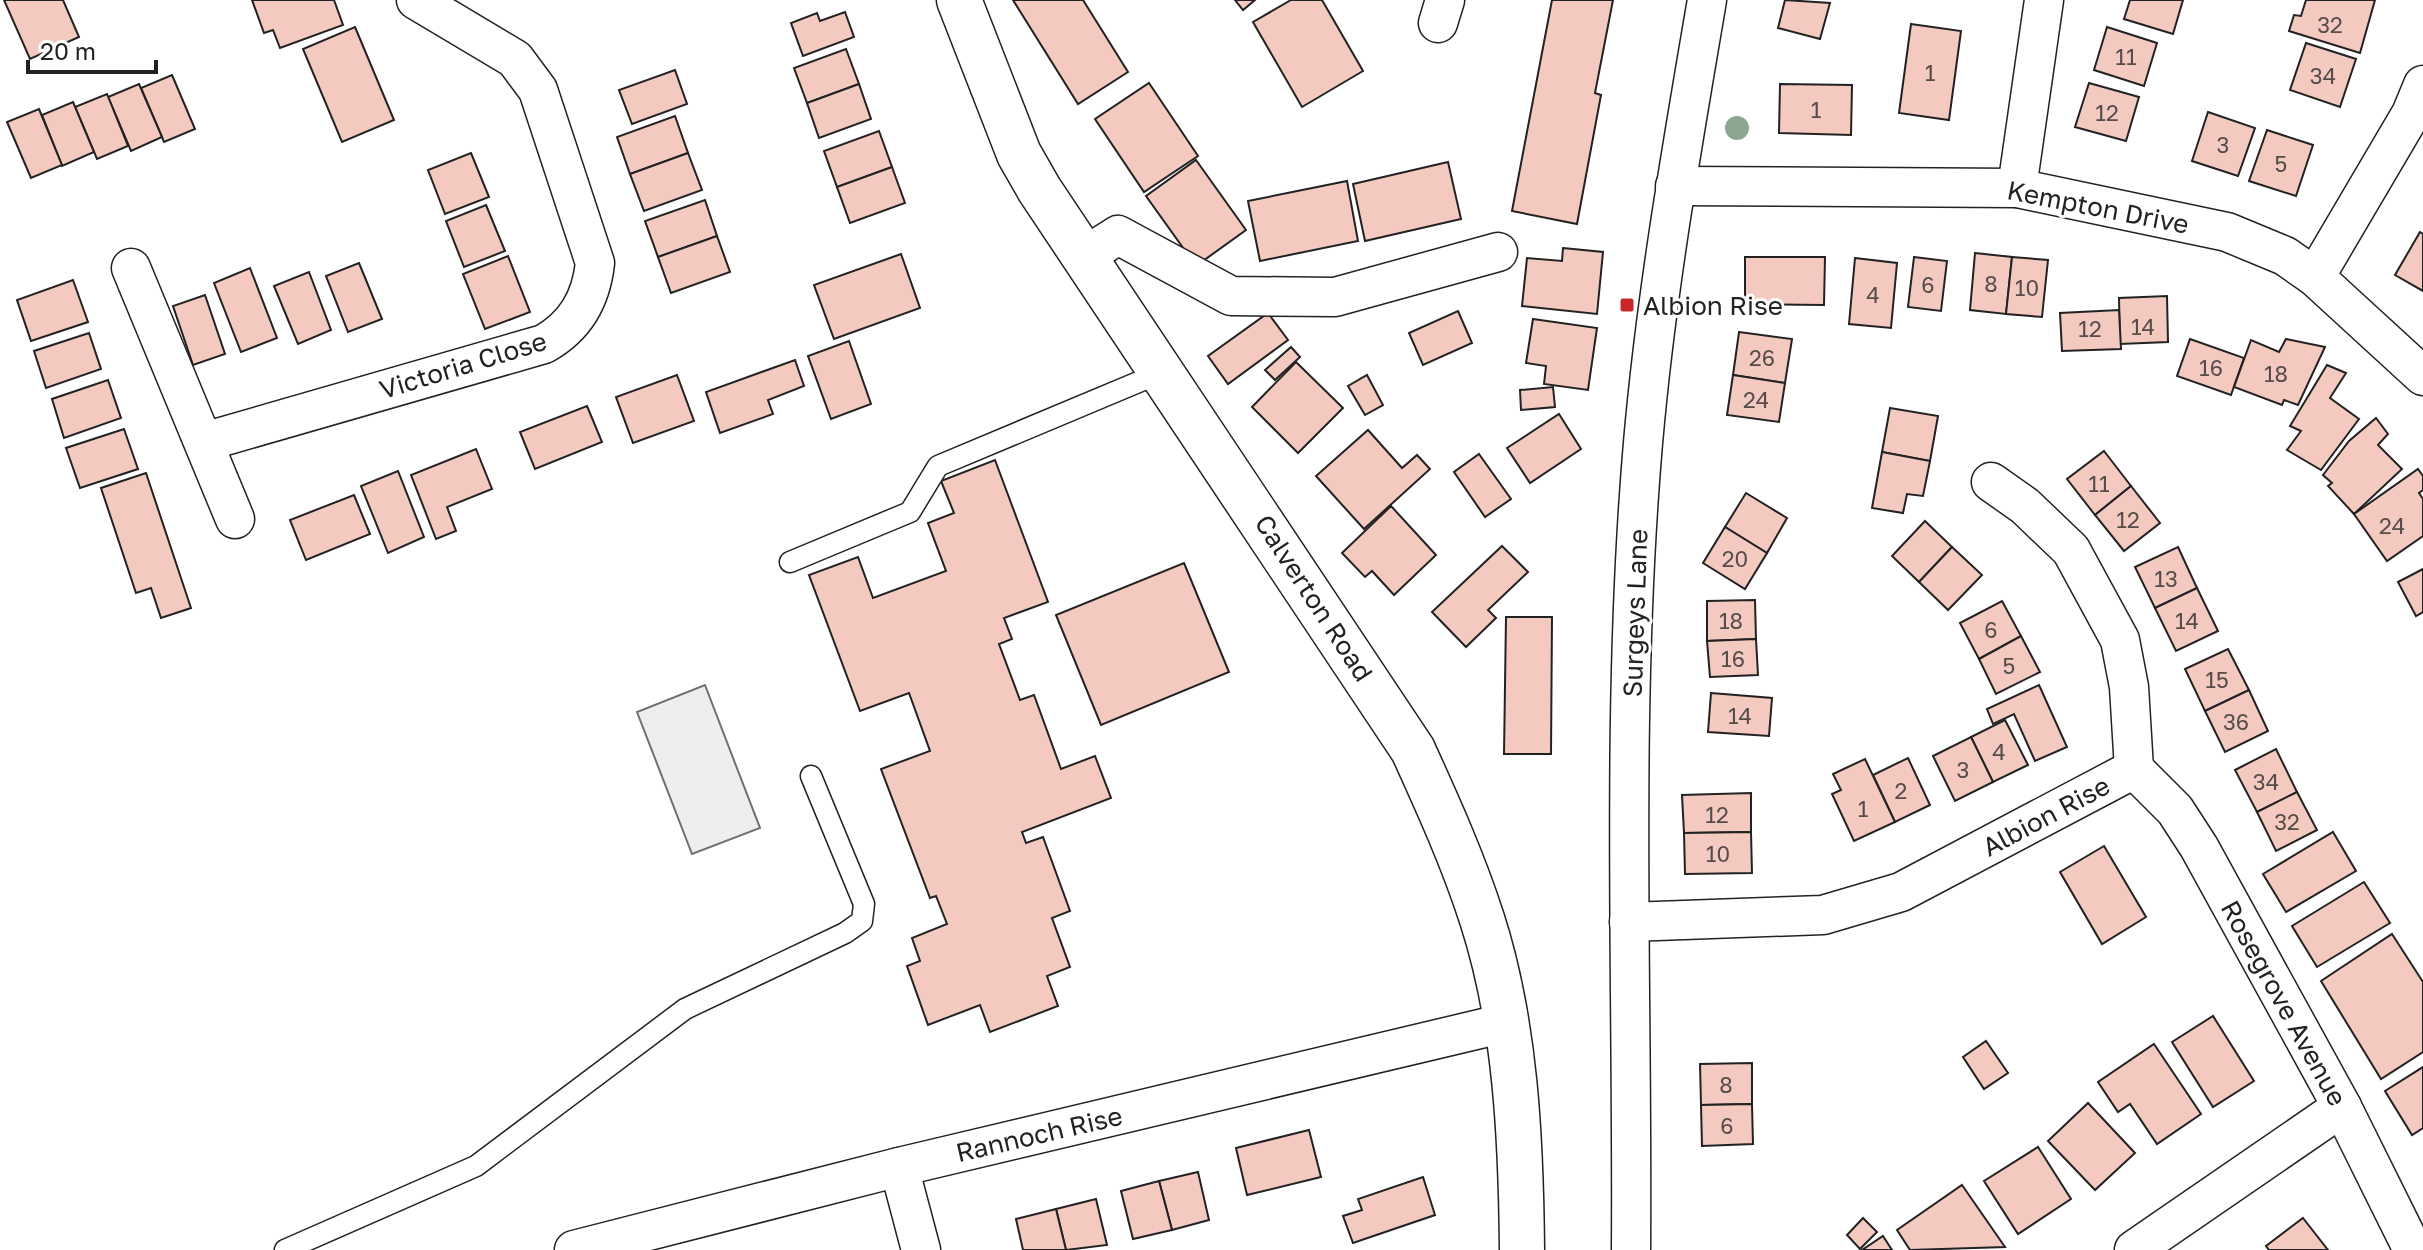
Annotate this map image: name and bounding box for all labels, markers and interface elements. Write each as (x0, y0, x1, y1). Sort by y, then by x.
house number: 32 (2317, 11, 2343, 38)
scale bar (28, 24, 156, 74)
text: 20 m (40, 36, 96, 65)
house number: 11 (2115, 43, 2137, 70)
house number: 1 (1925, 59, 1936, 86)
house number: 34 (2310, 62, 2336, 89)
house number: 1 (1811, 96, 1822, 123)
house number: 12 (2095, 99, 2119, 126)
house number: 3 (2217, 131, 2229, 158)
house number: 5 (2275, 150, 2287, 177)
street label: Kempton Drive (2005, 174, 2191, 240)
house number: 8 (1984, 270, 1998, 297)
house number: 6 (1921, 271, 1935, 298)
house number: 10 (2015, 274, 2039, 301)
house number: 4 (1866, 281, 1880, 308)
place label: Albion Rise (1643, 290, 1783, 321)
marker: Albion Rise (1618, 296, 1636, 314)
house number: 14 (2131, 313, 2155, 340)
house number: 12 (2078, 315, 2102, 342)
street label: Victoria Close (376, 325, 550, 405)
house number: 26 (1749, 344, 1775, 371)
house number: 16 (2199, 354, 2223, 381)
house number: 18 (2264, 360, 2288, 387)
house number: 24 (1743, 386, 1769, 413)
house number: 11 (2088, 470, 2110, 497)
house number: 12 (2116, 506, 2140, 533)
street label: Calverton Road (1249, 509, 1379, 687)
house number: 24 (2379, 512, 2405, 539)
street label: Surgeys Lane (1617, 528, 1653, 698)
house number: 20 (1722, 545, 1748, 572)
house number: 13 (2154, 565, 2178, 592)
house number: 18 (1719, 607, 1743, 634)
house number: 14 (2175, 607, 2199, 634)
house number: 6 (1984, 616, 1998, 643)
house number: 16 (1721, 645, 1745, 672)
house number: 5 (2003, 652, 2015, 679)
house number: 15 (2205, 666, 2229, 693)
house number: 14 (1728, 702, 1752, 729)
house number: 36 (2223, 708, 2249, 735)
house number: 4 (1992, 738, 2006, 765)
house number: 3 (1957, 756, 1969, 783)
house number: 34 (2253, 768, 2279, 795)
street label: Albion Rise (1977, 770, 2115, 862)
house number: 2 (1895, 777, 1907, 804)
house number: 1 (1858, 795, 1869, 822)
house number: 12 (1705, 801, 1729, 828)
house number: 32 (2274, 808, 2300, 835)
house number: 10 (1706, 840, 1730, 867)
street label: Rosegrove Avenue (2215, 895, 2353, 1111)
house number: 8 (1719, 1071, 1733, 1098)
street label: Rannoch Rise (953, 1100, 1125, 1168)
house number: 6 (1720, 1112, 1734, 1139)

